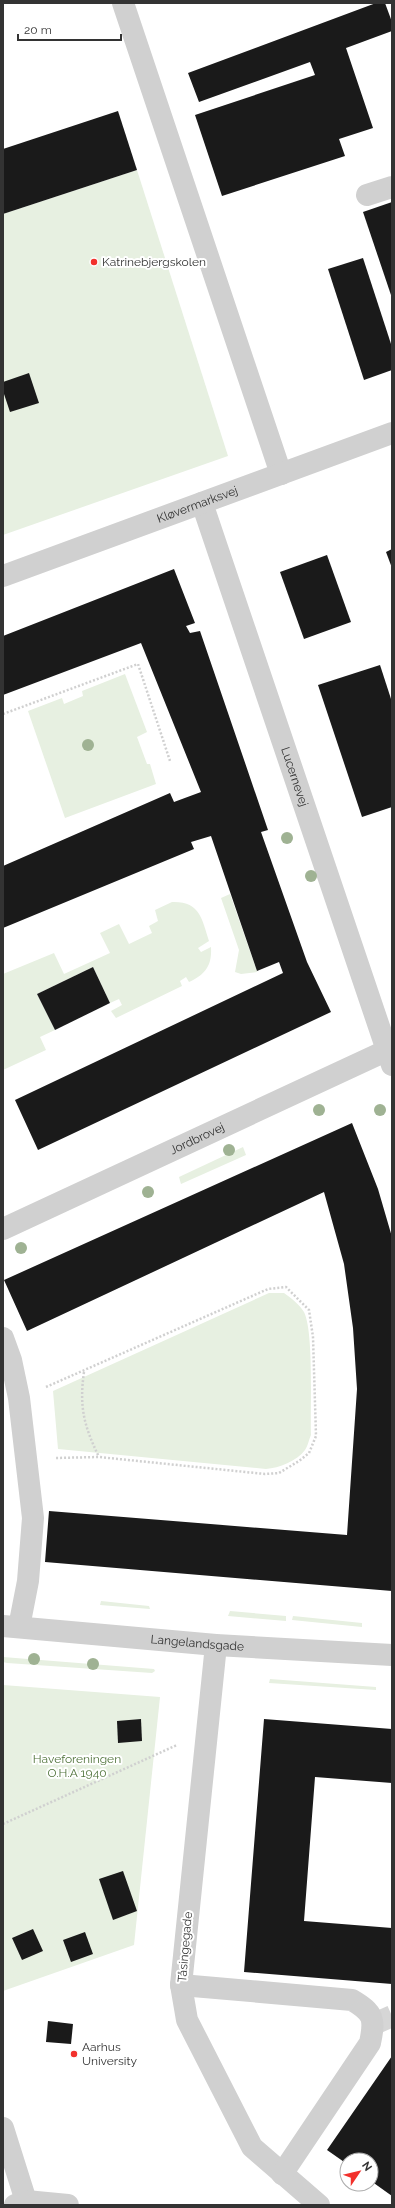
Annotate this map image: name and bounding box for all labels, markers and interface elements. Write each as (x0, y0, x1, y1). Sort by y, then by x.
scale bar (18, 16, 121, 42)
text: 20 m (24, 23, 52, 37)
place label: Katrinebjergskolen (102, 255, 206, 269)
marker: Katrinebjergskolen (89, 257, 99, 267)
street label: Kløvermarksvej (155, 483, 240, 526)
street label: Lucernevej (278, 745, 311, 808)
street label: Jordbrovej (167, 1120, 227, 1157)
street label: Langelandsgade (150, 1632, 244, 1654)
park label: Haveforeningen O.H.A 1940 (33, 1752, 121, 1780)
street label: Tåsingegade (175, 1911, 195, 1983)
place label: Aarhus University (82, 2040, 137, 2068)
marker: Aarhus University (69, 2049, 79, 2059)
north arrow (339, 2152, 379, 2192)
text: N (359, 2159, 375, 2174)

